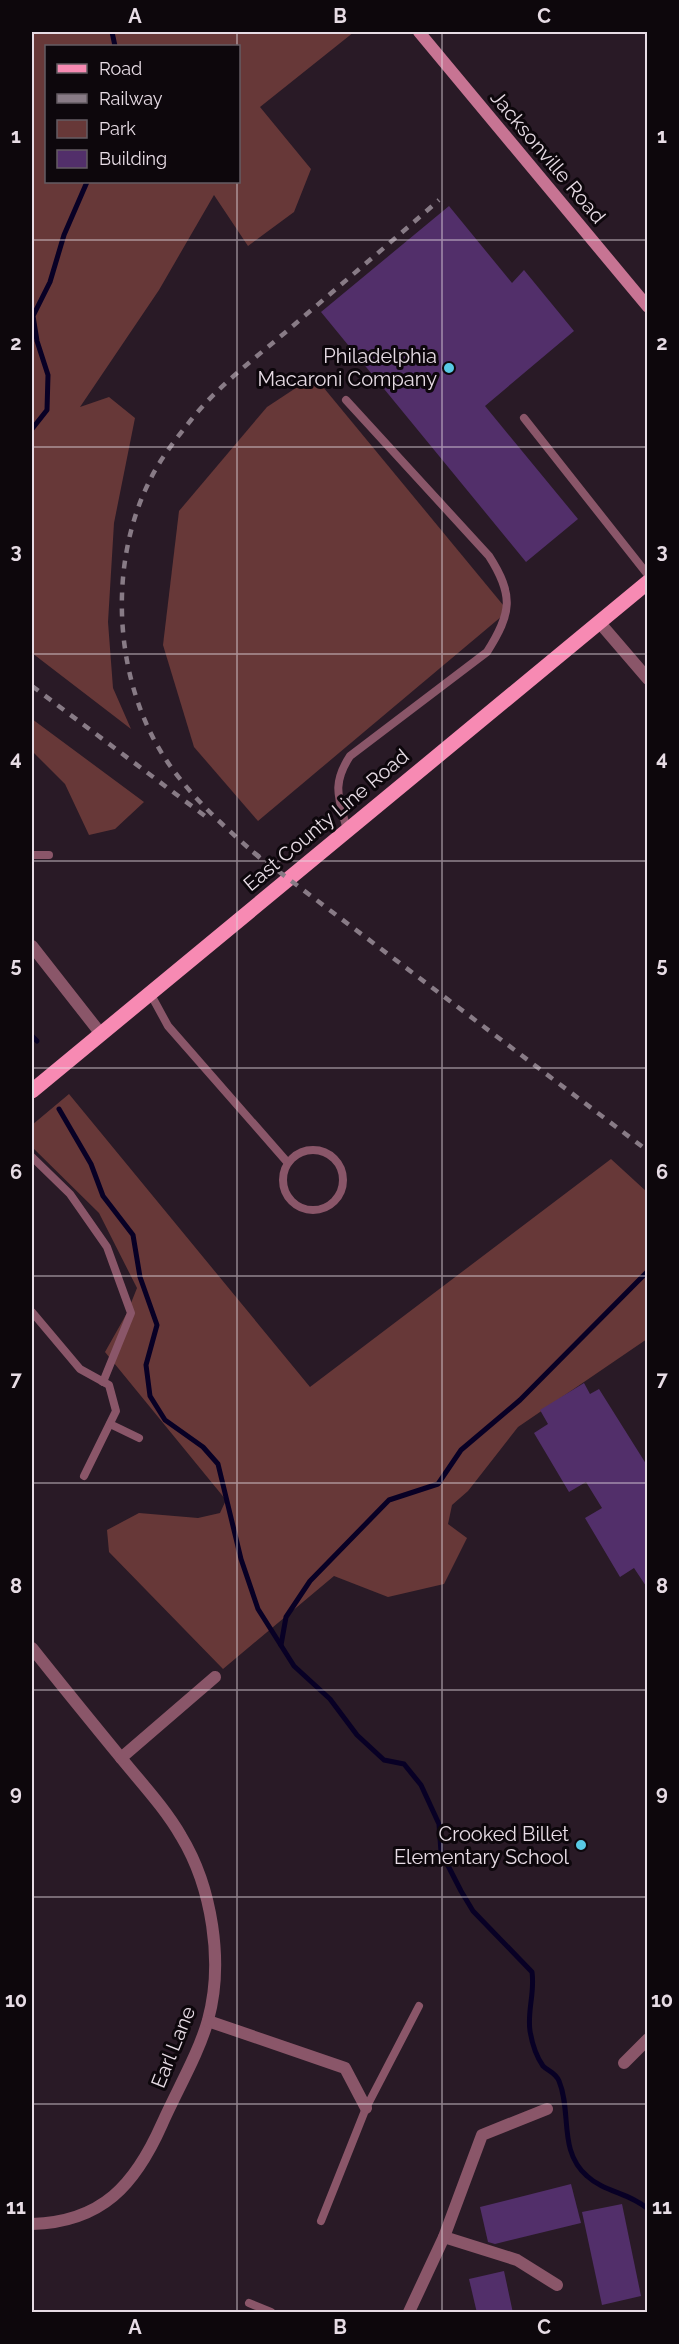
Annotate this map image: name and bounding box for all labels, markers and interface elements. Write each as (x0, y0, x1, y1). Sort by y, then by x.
text: A (128, 4, 142, 28)
text: B (333, 4, 347, 28)
text: C (537, 4, 551, 28)
legend (45, 45, 240, 183)
text: Road (99, 58, 142, 79)
street label: Jacksonville Road (486, 86, 610, 228)
text: Railway (99, 88, 163, 109)
text: Park (99, 118, 136, 139)
text: 1 (11, 124, 21, 148)
text: 1 (657, 124, 667, 148)
text: Building (99, 148, 167, 169)
text: 2 (10, 331, 22, 355)
text: 2 (656, 331, 668, 355)
place label: Philadelphia Macaroni Company (258, 344, 437, 391)
marker: Philadelphia Macaroni Company (442, 361, 456, 375)
text: 3 (10, 539, 22, 563)
text: 3 (656, 539, 668, 563)
street label: East County Line Road (239, 744, 413, 896)
text: 4 (10, 746, 22, 770)
text: 4 (656, 746, 668, 770)
text: 5 (10, 953, 22, 977)
text: 5 (656, 953, 668, 977)
text: 6 (10, 1160, 22, 1184)
text: 6 (656, 1160, 668, 1184)
text: 7 (10, 1367, 22, 1391)
text: 7 (656, 1367, 668, 1391)
text: 8 (10, 1574, 22, 1598)
text: 8 (656, 1574, 668, 1598)
text: 9 (10, 1781, 22, 1805)
text: 9 (656, 1781, 668, 1805)
place label: Crooked Billet Elementary School (394, 1822, 570, 1869)
marker: Crooked Billet Elementary School (574, 1838, 588, 1852)
text: 10 (5, 1988, 27, 2012)
text: 10 (651, 1988, 673, 2012)
street label: Earl Lane (146, 2002, 200, 2091)
text: 11 (6, 2195, 26, 2219)
text: 11 (652, 2195, 672, 2219)
text: A (128, 2315, 142, 2339)
text: B (333, 2315, 347, 2339)
text: C (537, 2315, 551, 2339)

